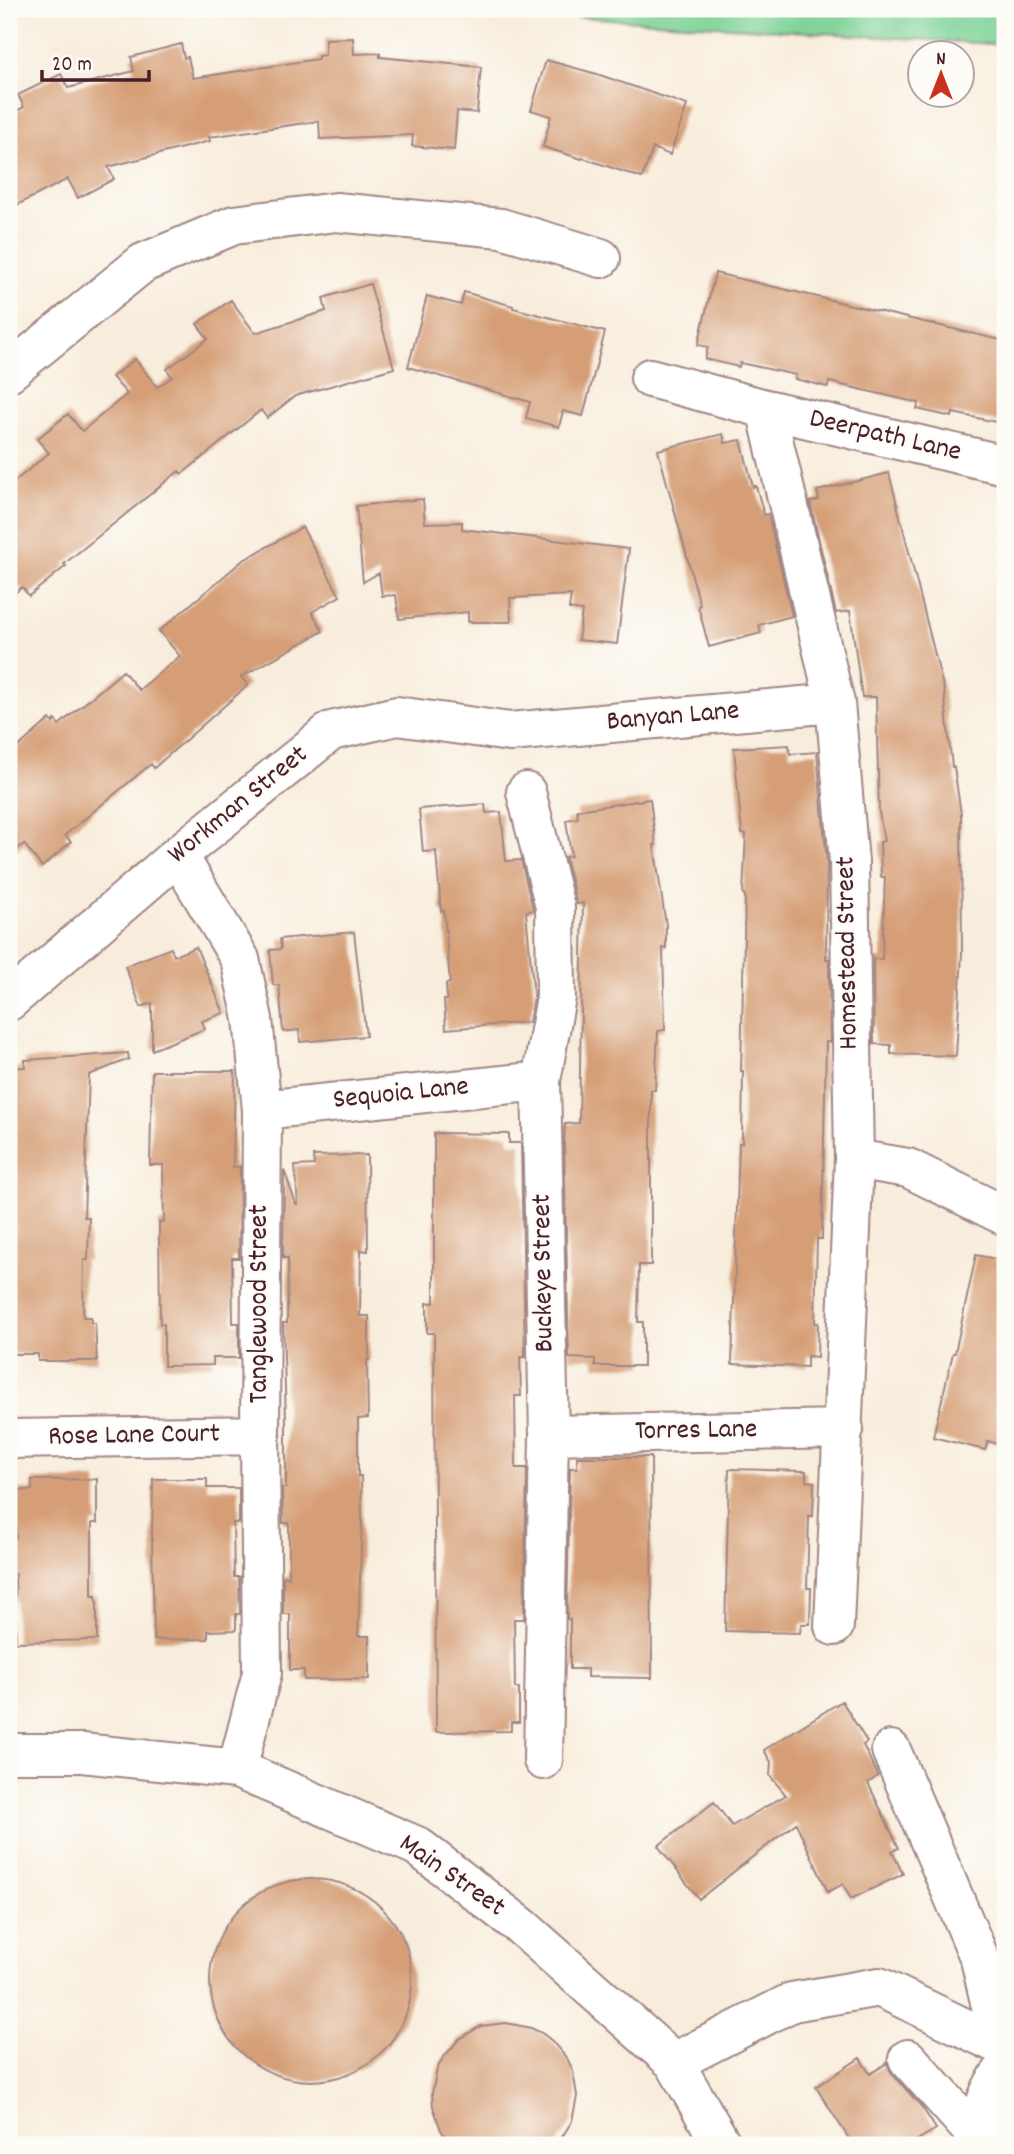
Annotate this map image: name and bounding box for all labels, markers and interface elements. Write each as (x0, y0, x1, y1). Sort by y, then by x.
scale bar (42, 38, 149, 82)
north arrow (906, 38, 976, 108)
text: N (936, 47, 946, 74)
text: 20 m (52, 51, 92, 81)
street label: Deerpath Lane (805, 400, 965, 474)
street label: Banyan Lane (605, 692, 741, 744)
street label: Workman Street (160, 737, 318, 875)
street label: Homestead Street (827, 856, 871, 1050)
street label: Sequoia Lane (331, 1068, 471, 1122)
street label: Buckeye Street (524, 1193, 566, 1353)
street label: Tanglewood Street (241, 1204, 281, 1404)
street label: Torres Lane (635, 1411, 757, 1453)
street label: Rose Lane Court (48, 1416, 220, 1458)
street label: Main Street (390, 1826, 512, 1928)

